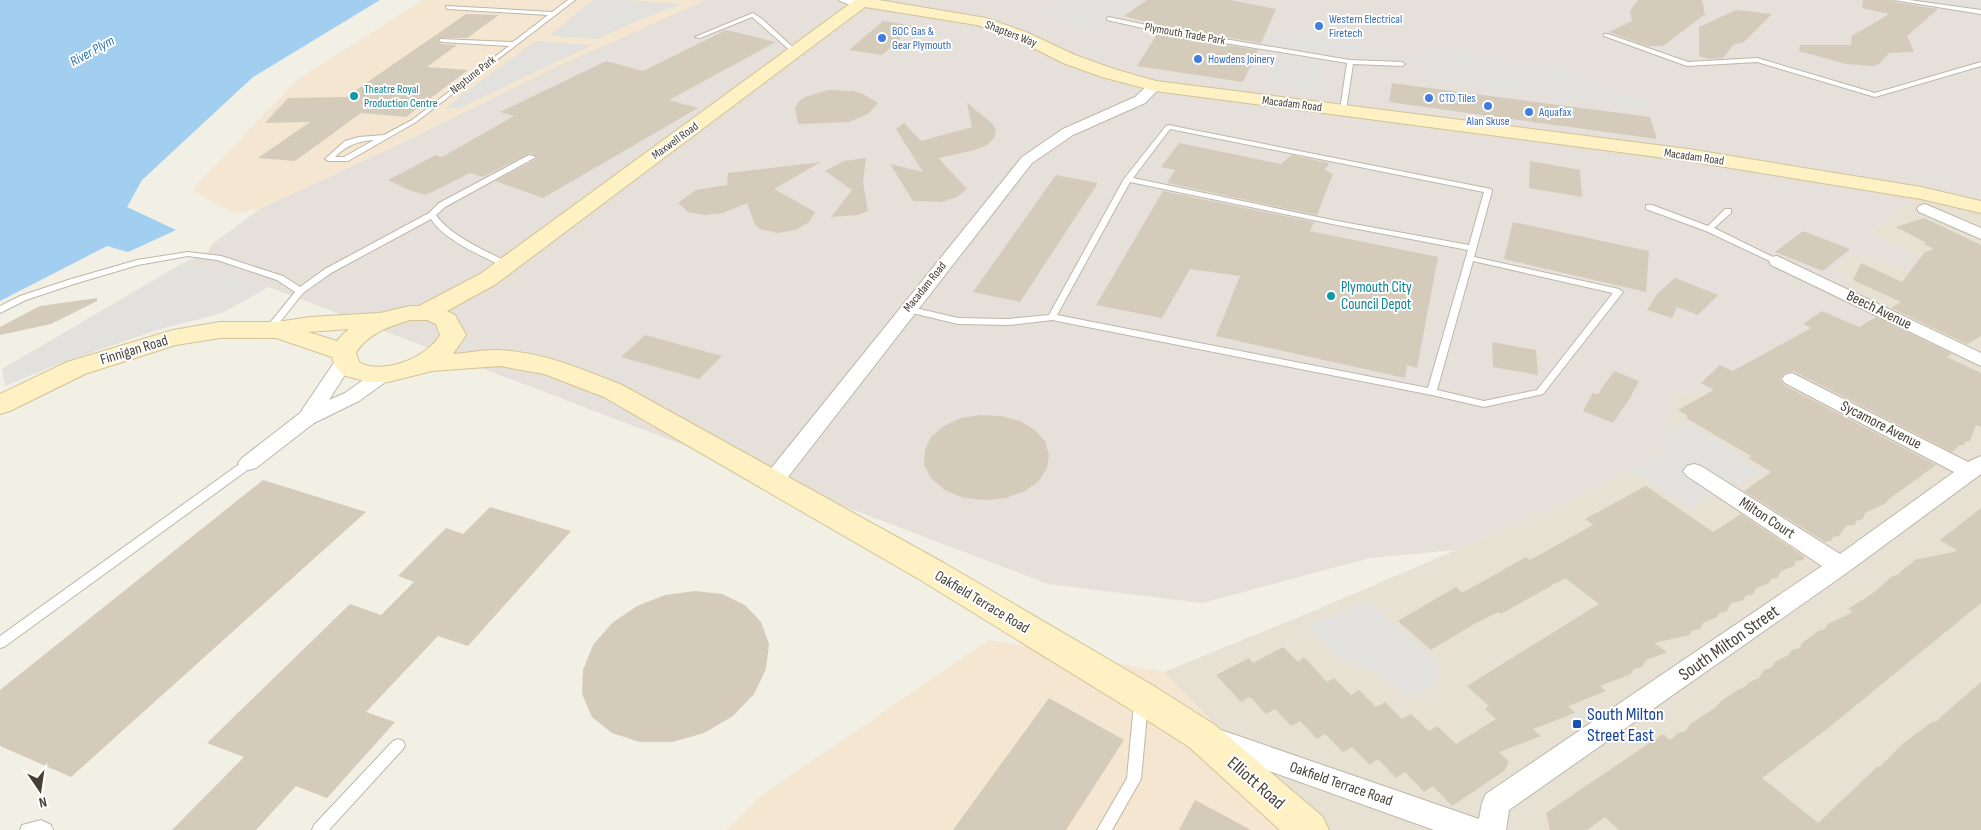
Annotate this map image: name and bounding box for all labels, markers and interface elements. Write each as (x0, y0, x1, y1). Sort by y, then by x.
place label: Western Electrical Firetech (1329, 12, 1402, 41)
street label: Shapters Way (983, 17, 1039, 51)
street label: Plymouth Trade Park (1144, 20, 1227, 49)
marker: Western Electrical Firetech (1313, 20, 1325, 32)
place label: BOC Gas & Gear Plymouth (892, 24, 951, 53)
water label: River Plym (67, 32, 117, 70)
marker: BOC Gas & Gear Plymouth (876, 32, 888, 44)
street label: Neptune Park (447, 52, 499, 98)
place label: Howdens Joinery (1208, 52, 1275, 67)
marker: Howdens Joinery (1192, 53, 1204, 65)
place label: Theatre Royal Production Centre (364, 82, 438, 111)
marker: Theatre Royal Production Centre (348, 90, 360, 102)
place label: CTD Tiles (1439, 91, 1476, 106)
marker: CTD Tiles (1423, 92, 1435, 104)
street label: Macadam Road (1261, 93, 1323, 115)
marker: Alan Skuse (1482, 100, 1494, 112)
place label: Aquafax (1538, 105, 1572, 120)
marker: Aquafax (1523, 106, 1535, 118)
place label: Alan Skuse (1465, 114, 1510, 129)
street label: Maxwell Road (649, 119, 701, 163)
street label: Macadam Road (1663, 145, 1725, 169)
street label: Macadam Road (900, 259, 950, 315)
place label: Plymouth City Council Depot (1341, 278, 1412, 314)
street label: Beech Avenue (1843, 286, 1915, 334)
marker: Plymouth City Council Depot (1325, 290, 1337, 302)
street label: Finnigan Road (98, 331, 170, 369)
street label: Sycamore Avenue (1837, 396, 1925, 454)
street label: Milton Court (1736, 493, 1799, 543)
street label: Oakfield Terrace Road (931, 566, 1033, 638)
street label: South Milton Street (1675, 600, 1784, 685)
place label: South Milton Street East (1587, 704, 1664, 746)
marker: South Milton Street East (1571, 718, 1583, 730)
street label: Elliott Road (1223, 752, 1289, 814)
street label: Oakfield Terrace Road (1287, 758, 1395, 810)
north arrow (15, 765, 65, 815)
text: N (37, 793, 48, 811)

